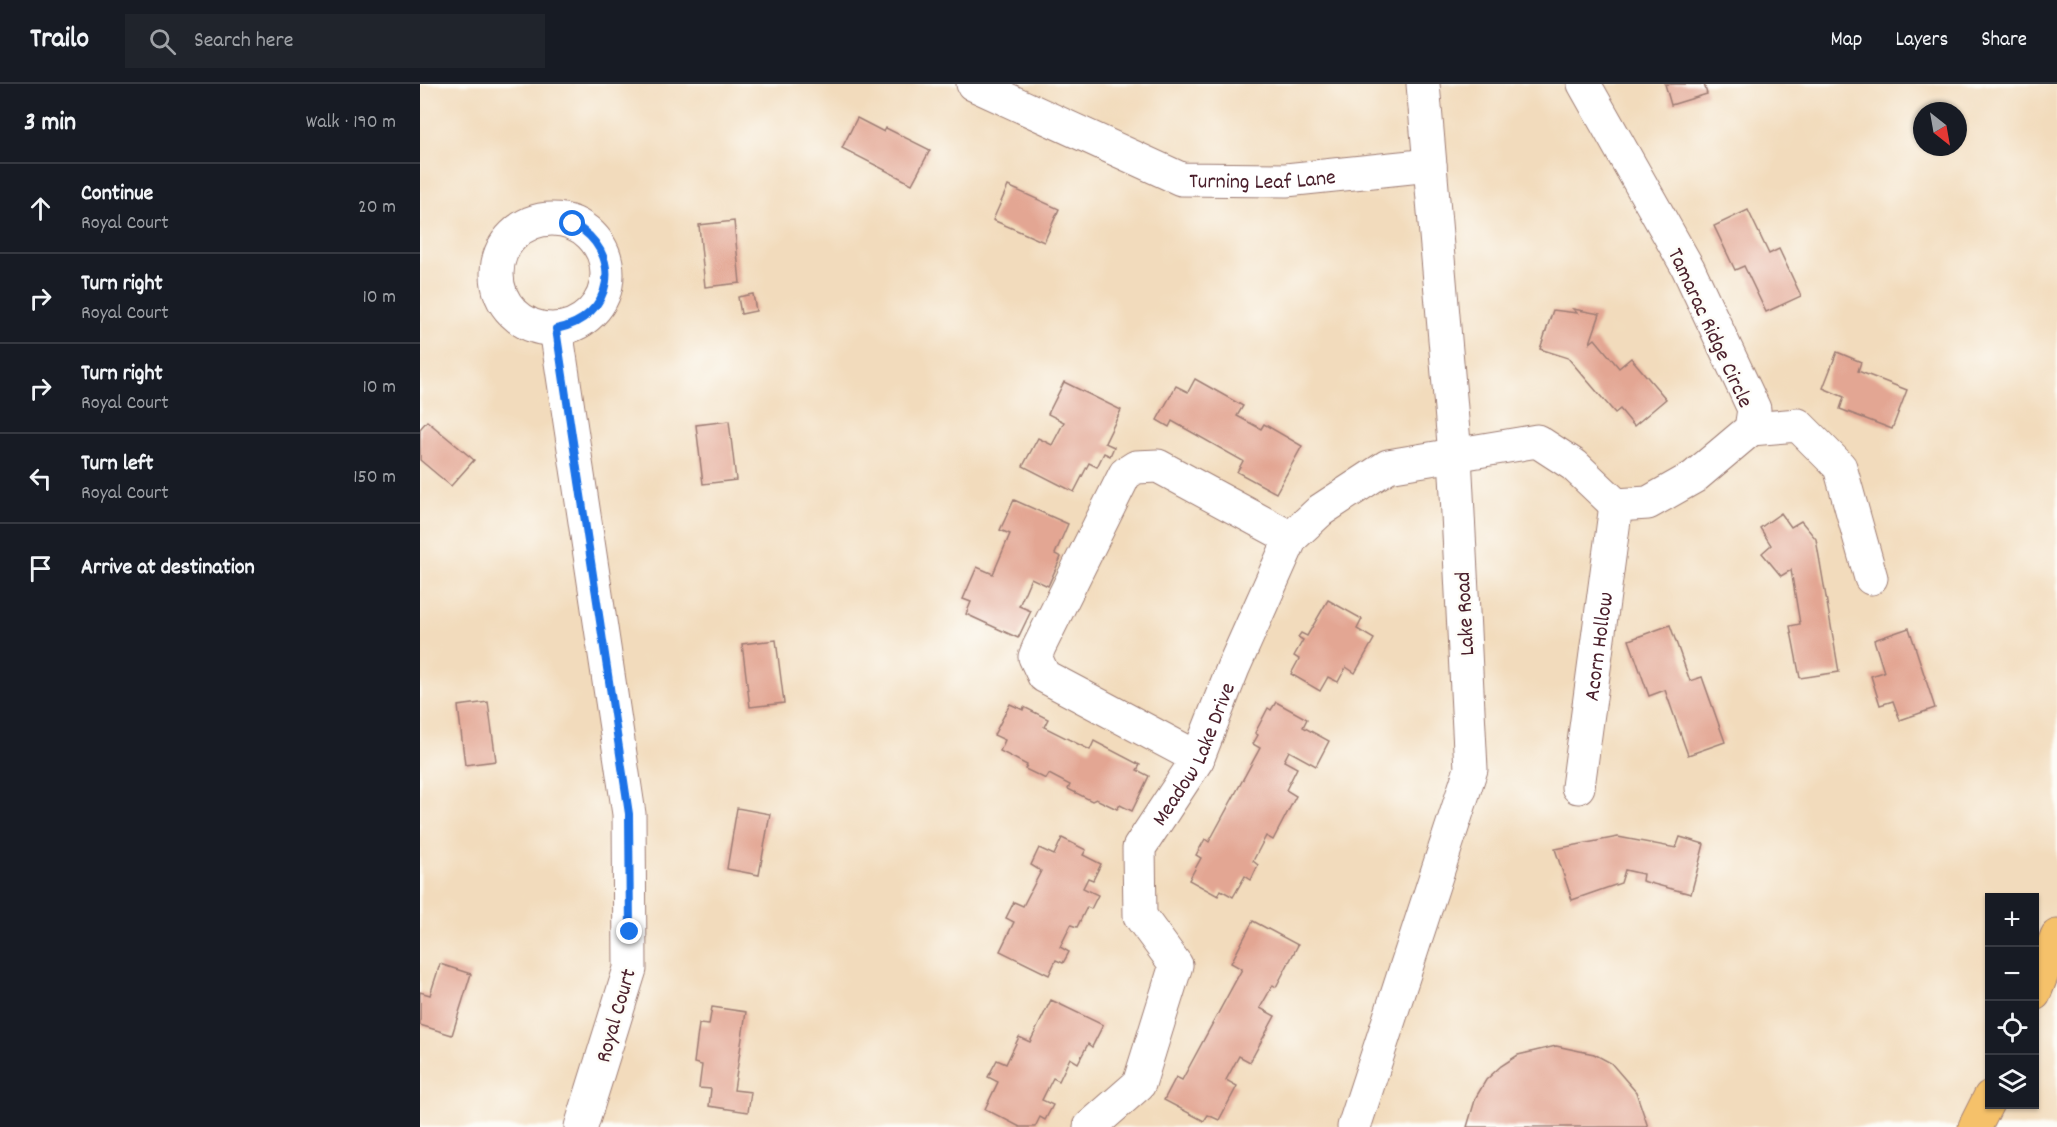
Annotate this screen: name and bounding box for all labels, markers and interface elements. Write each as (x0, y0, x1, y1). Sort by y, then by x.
search box (125, 14, 545, 68)
text: Trailo (30, 21, 89, 61)
icon: search (146, 25, 179, 58)
text: Search here (194, 26, 293, 57)
text: Map (1831, 26, 1862, 56)
text: Layers (1895, 26, 1948, 56)
text: Share (1981, 26, 2027, 56)
north arrow (1913, 102, 1967, 156)
text: 3 min (24, 105, 76, 142)
text: Walk · 190 m (306, 109, 396, 137)
street label: Turning Leaf Lane (1189, 163, 1337, 199)
text: Continue (81, 179, 153, 210)
icon: ahead (24, 192, 57, 225)
text: 20 m (358, 194, 396, 222)
text: Royal Court (81, 210, 169, 238)
route start (559, 210, 585, 236)
street label: Tamarac Ridge Circle (1658, 243, 1759, 413)
text: Turn right (81, 269, 163, 300)
icon: right (24, 282, 57, 315)
text: 10 m (362, 284, 396, 312)
text: Royal Court (81, 300, 169, 328)
text: Turn right (81, 359, 163, 390)
icon: right (24, 372, 57, 405)
text: 10 m (362, 374, 396, 402)
text: Royal Court (81, 390, 169, 418)
text: Turn left (81, 449, 153, 480)
icon: left (24, 462, 57, 495)
text: 150 m (353, 464, 396, 492)
text: Royal Court (81, 480, 169, 508)
icon: arrive (24, 552, 57, 585)
text: Arrive at destination (81, 553, 255, 584)
street label: Lake Road (1449, 571, 1484, 657)
street label: Acorn Hollow (1578, 590, 1623, 703)
street label: Meadow Lake Drive (1146, 678, 1245, 833)
map controls (1985, 893, 2039, 1109)
button: + (1985, 893, 2039, 947)
route end (616, 918, 642, 944)
button: − (1985, 947, 2039, 1001)
street label: Royal Court (589, 965, 646, 1067)
button: locate (1985, 1001, 2039, 1055)
button: layers (1985, 1055, 2039, 1109)

